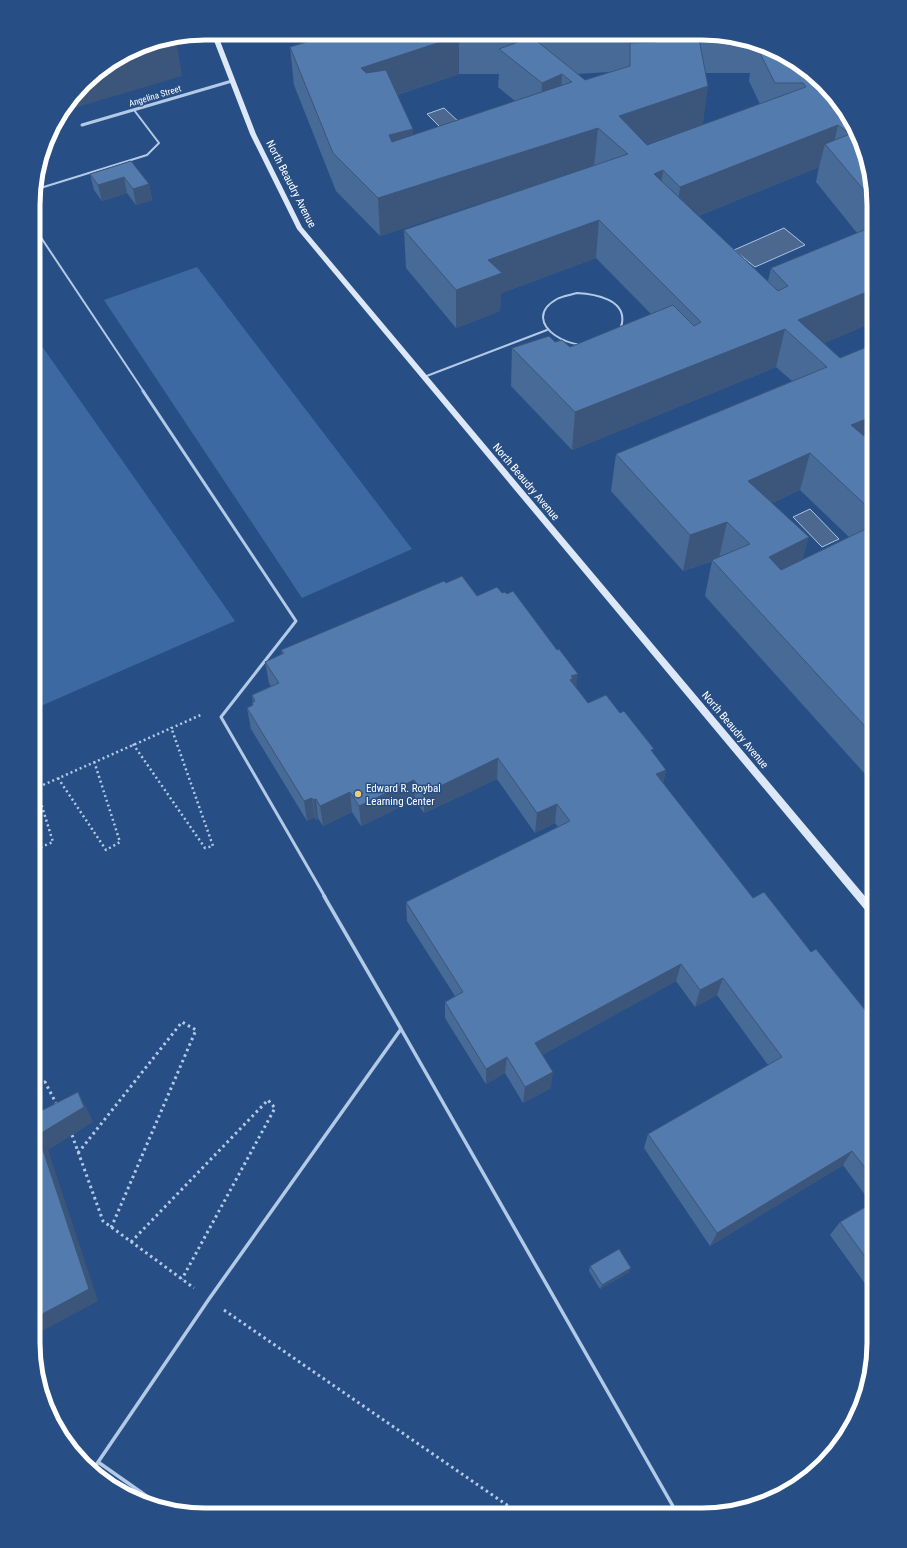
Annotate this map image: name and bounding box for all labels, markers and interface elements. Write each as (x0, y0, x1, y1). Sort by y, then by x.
street label: Angelina Street (128, 83, 183, 109)
street label: North Beaudry Avenue (263, 138, 319, 230)
street label: North Beaudry Avenue (490, 441, 562, 523)
street label: North Beaudry Avenue (699, 689, 771, 771)
place label: Edward R. Roybal Learning Center (366, 782, 441, 808)
marker: Edward R. Roybal Learning Center (353, 789, 363, 799)

